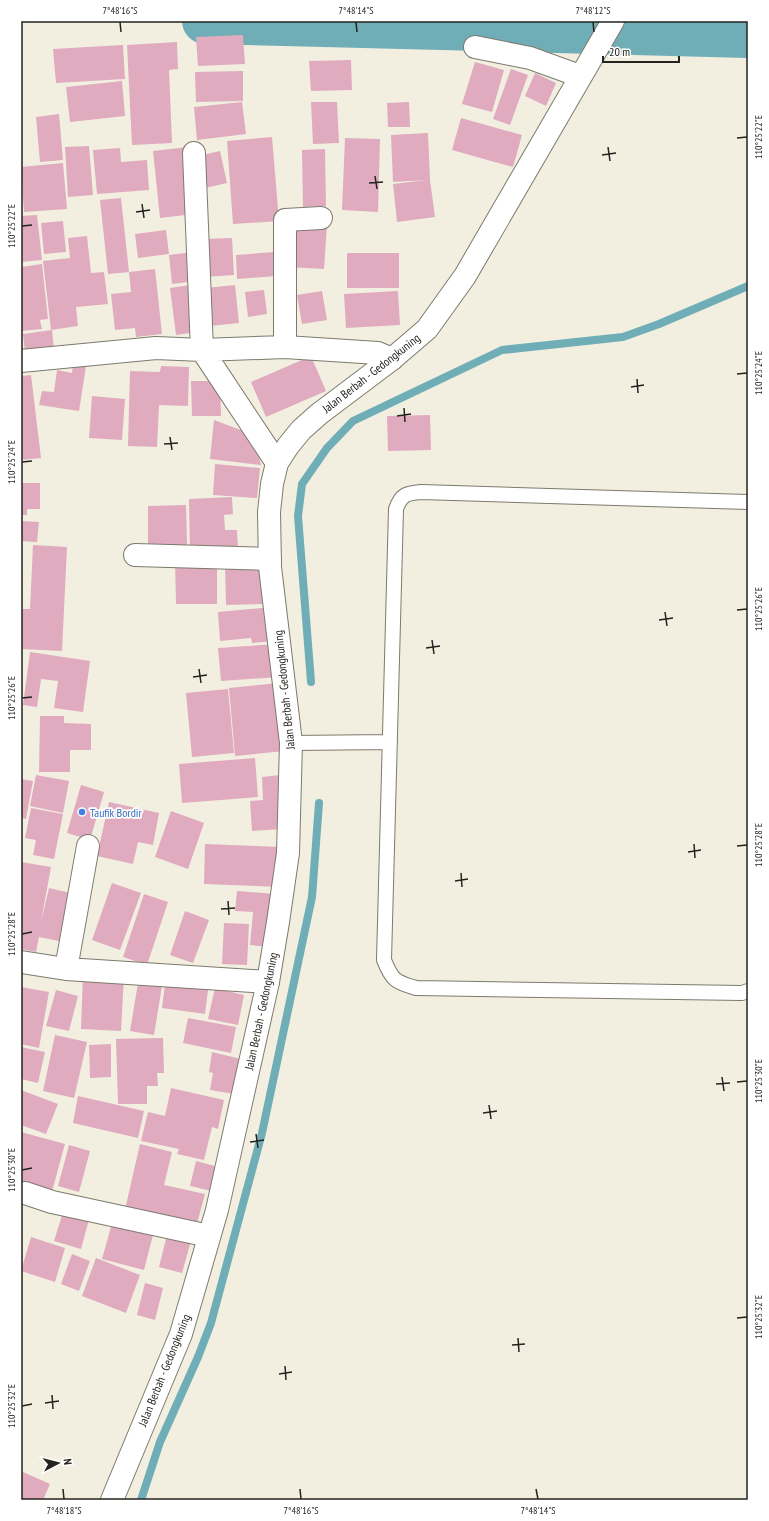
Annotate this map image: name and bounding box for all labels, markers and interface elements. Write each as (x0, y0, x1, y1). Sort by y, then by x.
text: 7°48'16"S (103, 4, 137, 17)
text: 7°48'14"S (339, 4, 373, 17)
text: 7°48'12"S (576, 4, 610, 17)
scale bar (603, 38, 679, 64)
text: 20 m (609, 44, 630, 59)
text: 110°25'22"E (752, 115, 765, 159)
text: 110°25'22"E (5, 204, 18, 248)
street label: Jalan Berbah - Gedongkuning (318, 330, 423, 416)
text: 110°25'24"E (752, 351, 765, 395)
text: 110°25'24"E (5, 440, 18, 484)
text: 110°25'26"E (752, 587, 765, 631)
street label: Jalan Berbah - Gedongkuning (270, 630, 298, 751)
text: 110°25'26"E (5, 676, 18, 720)
place label: Taufik Bordir (90, 805, 142, 820)
marker: Taufik Bordir (77, 807, 87, 817)
text: 110°25'28"E (752, 823, 765, 867)
text: 110°25'28"E (5, 912, 18, 956)
street label: Jalan Berbah - Gedongkuning (241, 951, 281, 1072)
text: 110°25'30"E (752, 1059, 765, 1103)
text: 110°25'30"E (5, 1148, 18, 1192)
text: 110°25'32"E (752, 1295, 765, 1339)
street label: Jalan Berbah - Gedongkuning (134, 1312, 193, 1429)
text: 110°25'32"E (5, 1384, 18, 1428)
north arrow (38, 1443, 78, 1483)
text: N (61, 1458, 75, 1466)
text: 7°48'18"S (47, 1504, 81, 1517)
text: 7°48'16"S (284, 1504, 318, 1517)
text: 7°48'14"S (521, 1504, 555, 1517)

